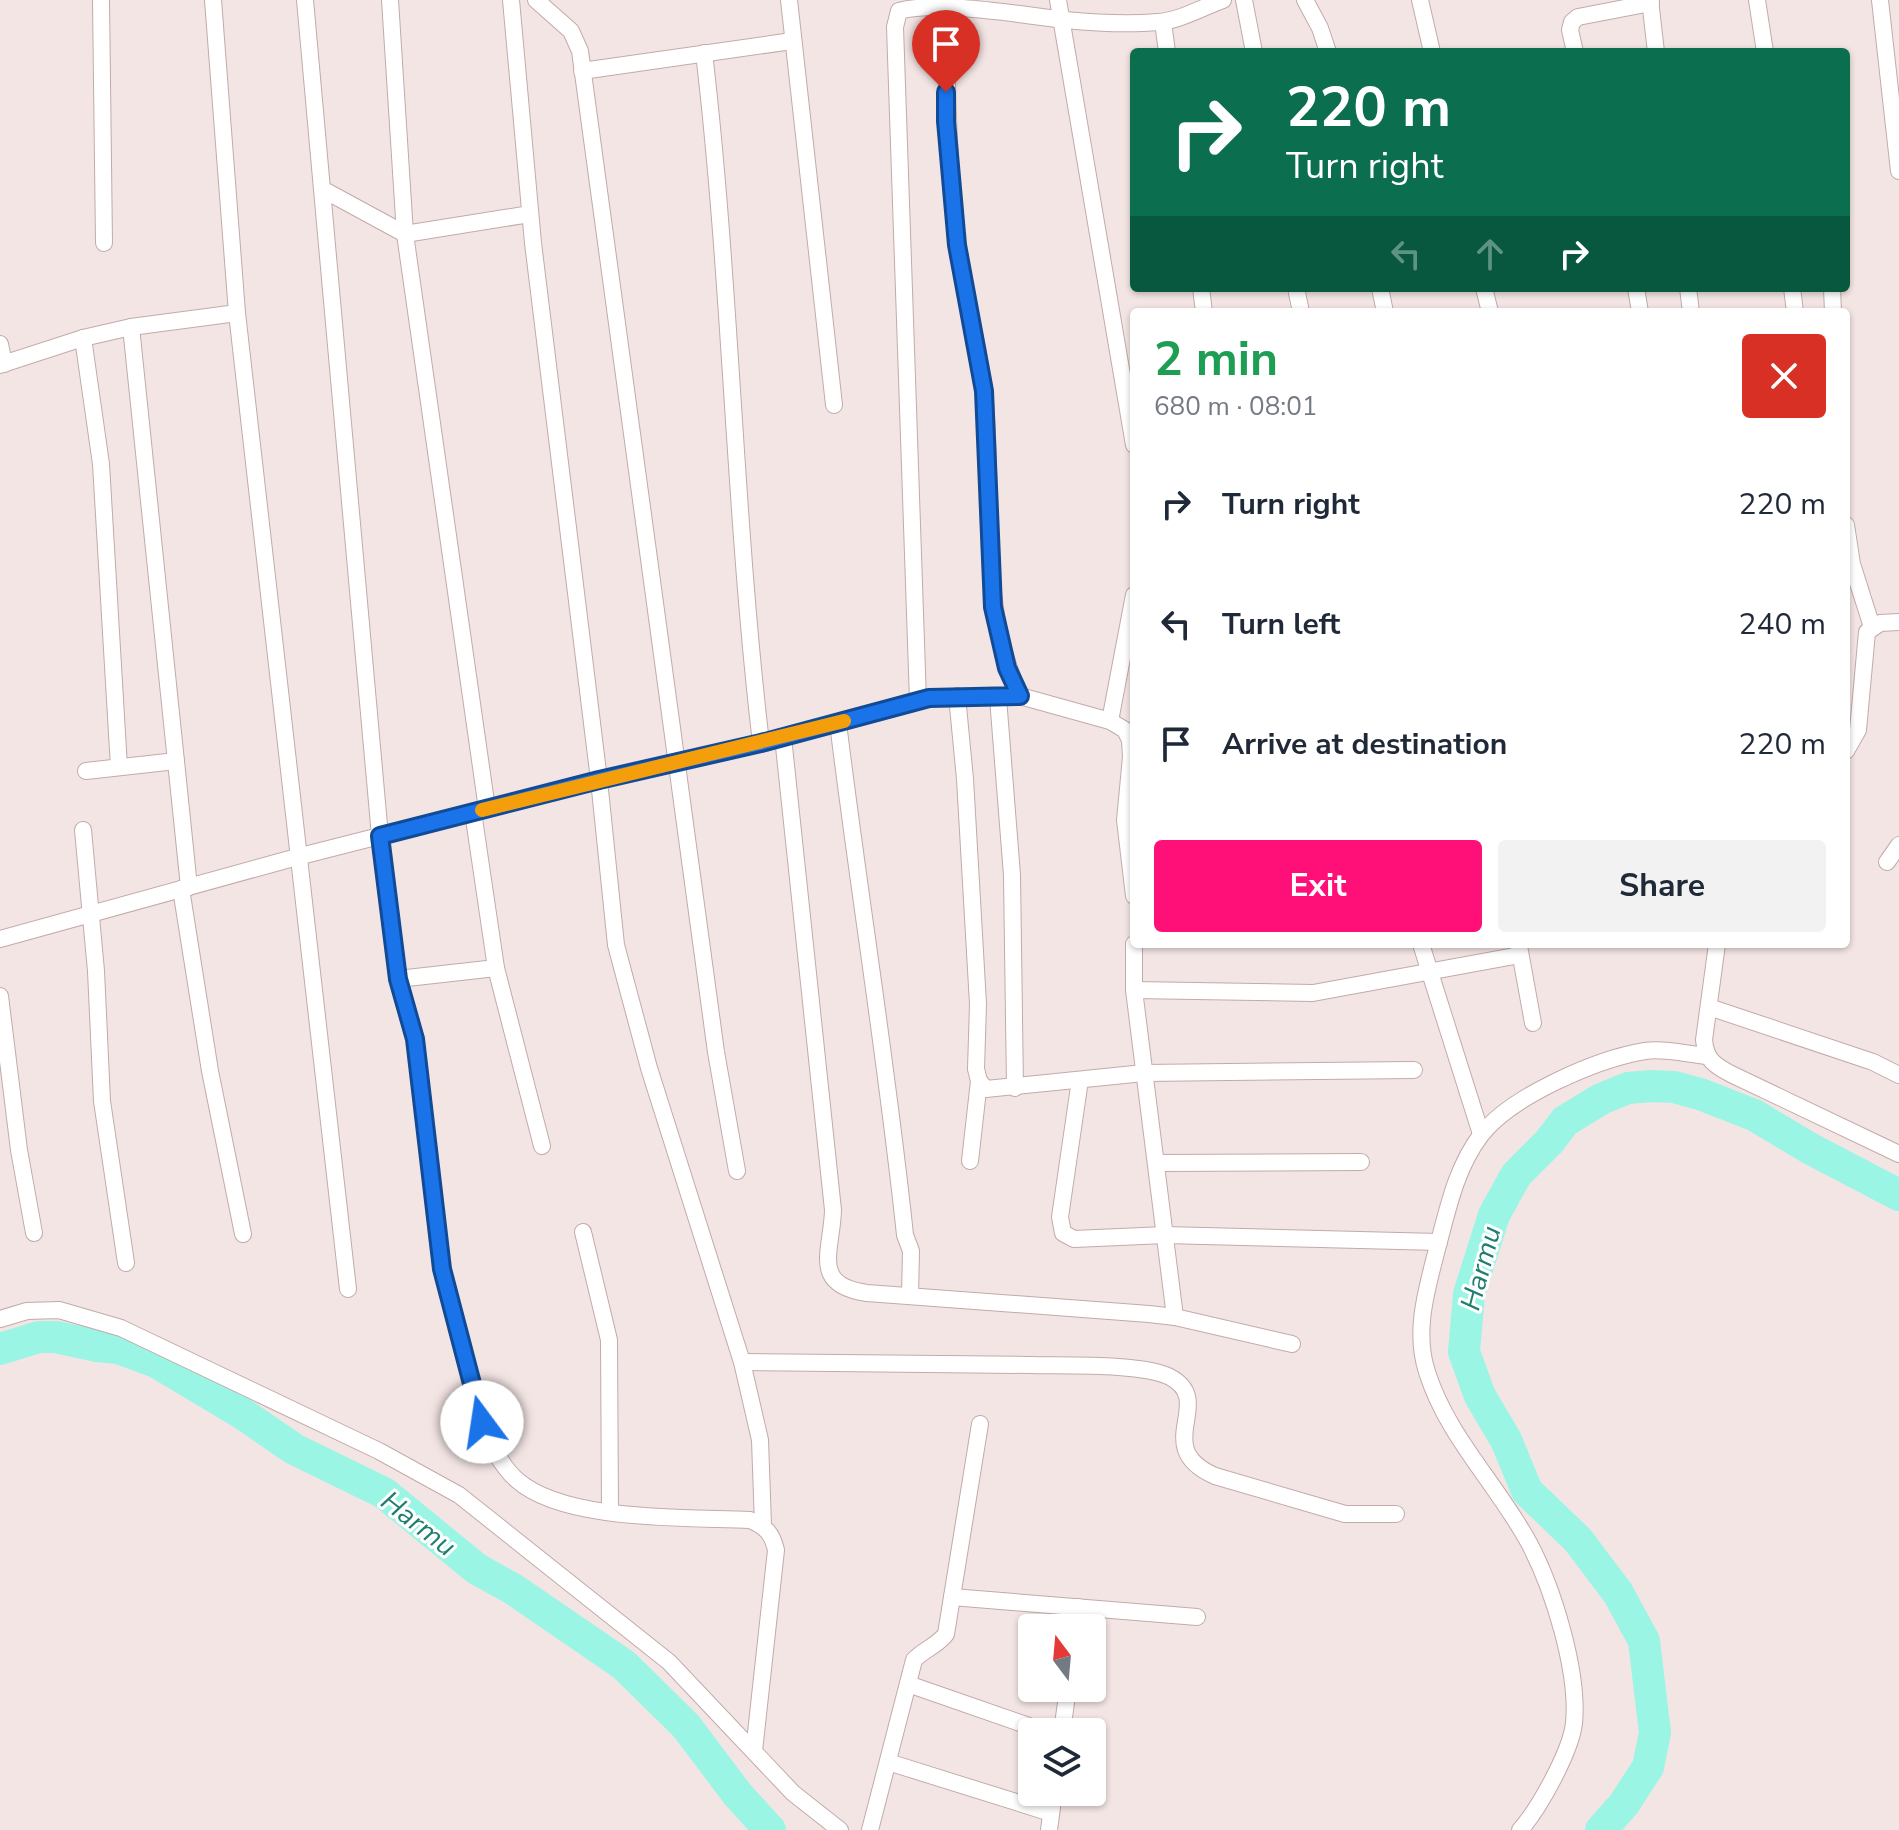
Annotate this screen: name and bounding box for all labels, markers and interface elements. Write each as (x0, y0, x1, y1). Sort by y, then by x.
pin (912, 10, 980, 92)
icon: arrive (924, 22, 968, 66)
text: 220 m (1286, 69, 1451, 146)
icon: right (1154, 80, 1258, 184)
text: Turn right (1286, 142, 1443, 191)
icon: left (1384, 232, 1428, 276)
icon: ahead (1468, 232, 1512, 276)
icon: right (1552, 232, 1596, 276)
text: 2 min (1154, 326, 1278, 392)
button: close (1742, 334, 1826, 418)
text: 680 m · 08:01 (1154, 389, 1317, 424)
icon: right (1154, 482, 1198, 526)
text: Turn right (1222, 484, 1360, 525)
text: 220 m (1739, 484, 1826, 525)
icon: left (1154, 602, 1198, 646)
text: Turn left (1222, 604, 1340, 645)
text: 240 m (1739, 604, 1826, 645)
icon: arrive (1154, 722, 1198, 766)
text: Arrive at destination (1222, 724, 1507, 765)
text: 220 m (1739, 724, 1826, 765)
button: Exit (1154, 840, 1482, 932)
button: Share (1498, 840, 1826, 932)
water label: Harmu (1452, 1222, 1510, 1315)
position arrow (440, 1380, 524, 1464)
water label: Harmu (373, 1482, 464, 1565)
north arrow (1018, 1614, 1106, 1702)
map controls (1018, 1614, 1106, 1806)
button: layers (1018, 1718, 1106, 1806)

